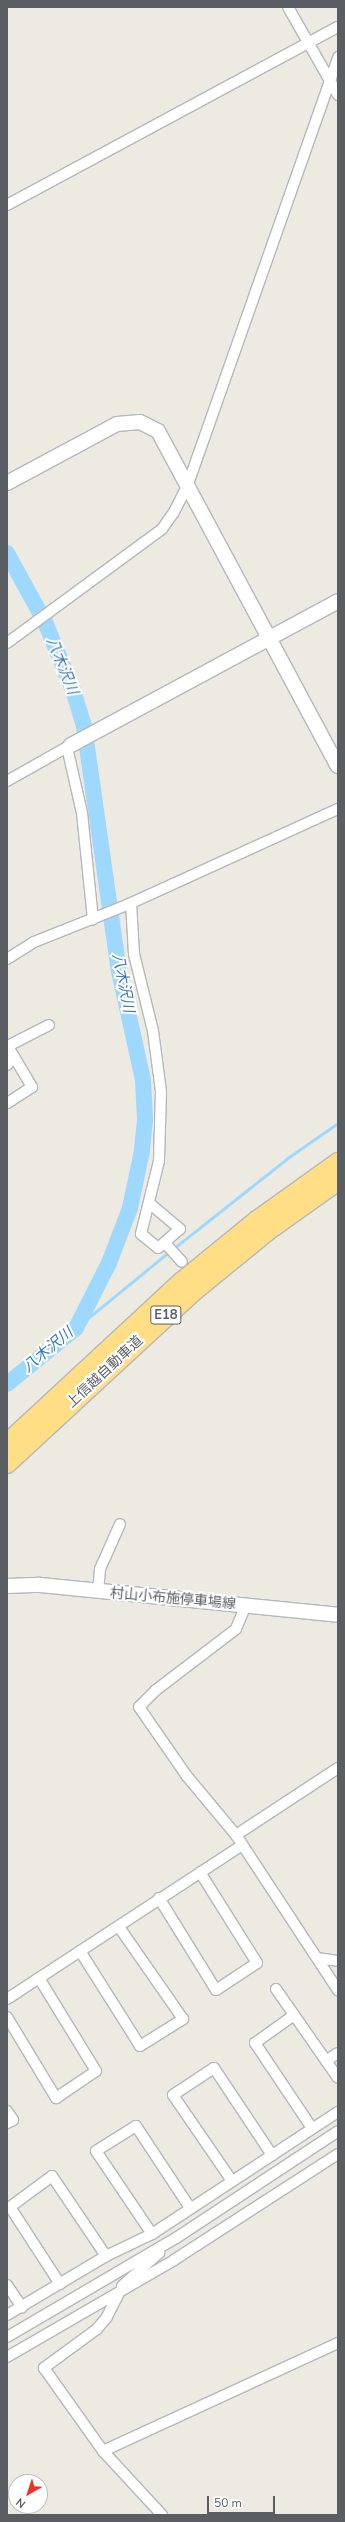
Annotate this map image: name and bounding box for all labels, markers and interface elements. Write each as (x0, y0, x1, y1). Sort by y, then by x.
water label: 八木沢川 (42, 635, 82, 697)
water label: 八木沢川 (108, 952, 138, 1014)
road number: E18 (150, 1304, 182, 1326)
water label: 八木沢川 (19, 1324, 77, 1376)
street label: 上信越自動車道 (63, 1332, 147, 1412)
street label: 村山小布施停車場線 (110, 1585, 236, 1613)
north arrow (8, 2474, 48, 2514)
scale bar (209, 2488, 277, 2514)
text: N (13, 2495, 29, 2511)
text: 50 m (214, 2495, 242, 2511)

